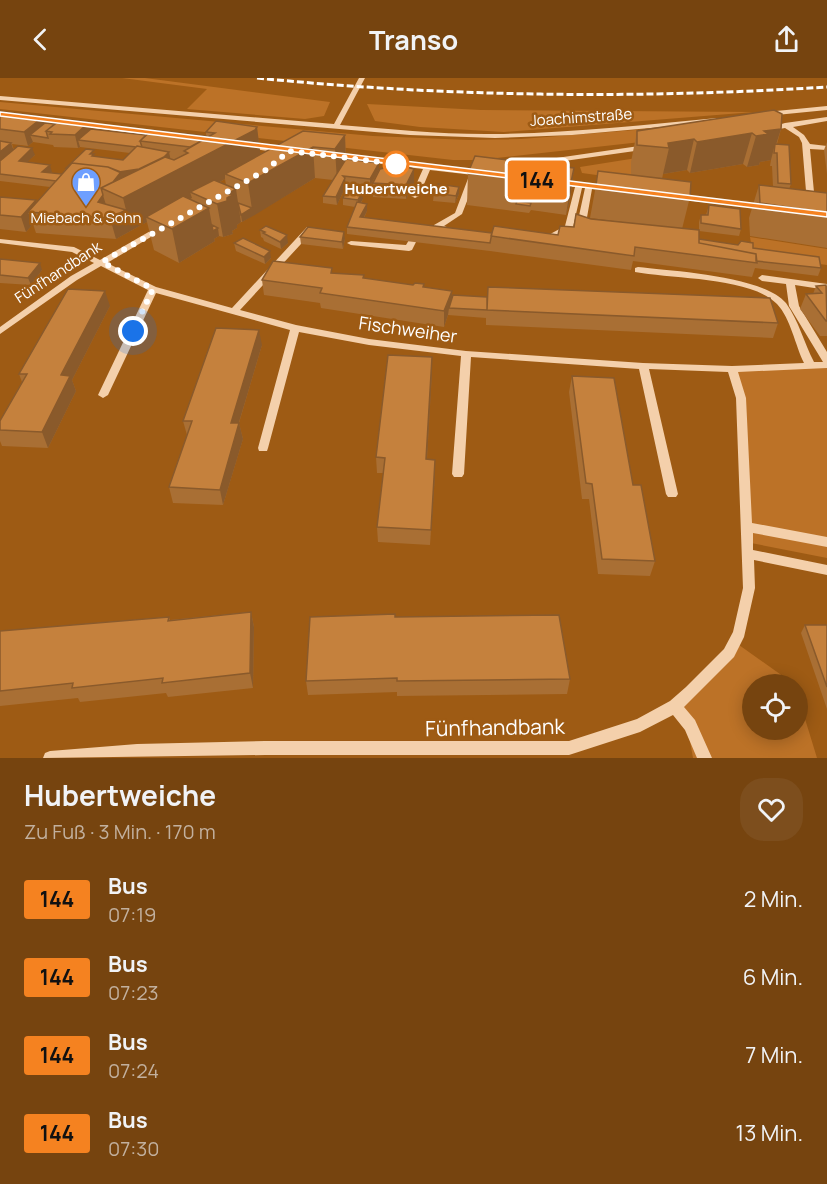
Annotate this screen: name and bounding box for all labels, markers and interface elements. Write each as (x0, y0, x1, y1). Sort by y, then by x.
text: Transo (369, 21, 458, 58)
icon: back (24, 23, 57, 56)
icon: share (770, 23, 803, 56)
street label: Joachimstraße (529, 103, 633, 131)
marker: Hubertweiche (383, 151, 409, 177)
line badge: 144 (502, 160, 572, 200)
shop icon: Miebach & Sohn (70, 166, 102, 208)
text: 144 (520, 166, 554, 194)
place label: Hubertweiche (345, 178, 447, 199)
place label: Miebach & Sohn (30, 207, 142, 228)
street label: Fünfhandbank (10, 236, 106, 308)
street label: Fischweiher (357, 310, 459, 348)
your location (118, 316, 148, 346)
map controls (742, 674, 808, 740)
button: locate (742, 674, 808, 740)
street label: Fünfhandbank (425, 712, 566, 742)
text: Hubertweiche (24, 776, 216, 814)
button: heart (740, 778, 803, 841)
text: Zu Fuß · 3 Min. · 170 m (24, 818, 216, 845)
text: Bus (108, 871, 148, 901)
text: 2 Min. (744, 884, 803, 914)
text: 144 (40, 885, 74, 913)
text: 07:19 (108, 901, 156, 928)
text: Bus (108, 949, 148, 979)
text: 6 Min. (743, 962, 803, 992)
text: 144 (40, 963, 74, 991)
text: 07:23 (108, 979, 159, 1006)
text: Bus (108, 1027, 148, 1057)
text: 7 Min. (745, 1040, 803, 1070)
text: 144 (40, 1041, 74, 1069)
text: 07:24 (108, 1057, 159, 1084)
text: Bus (108, 1105, 148, 1135)
text: 13 Min. (736, 1118, 803, 1148)
text: 144 (40, 1119, 74, 1147)
text: 07:30 (108, 1135, 159, 1162)

